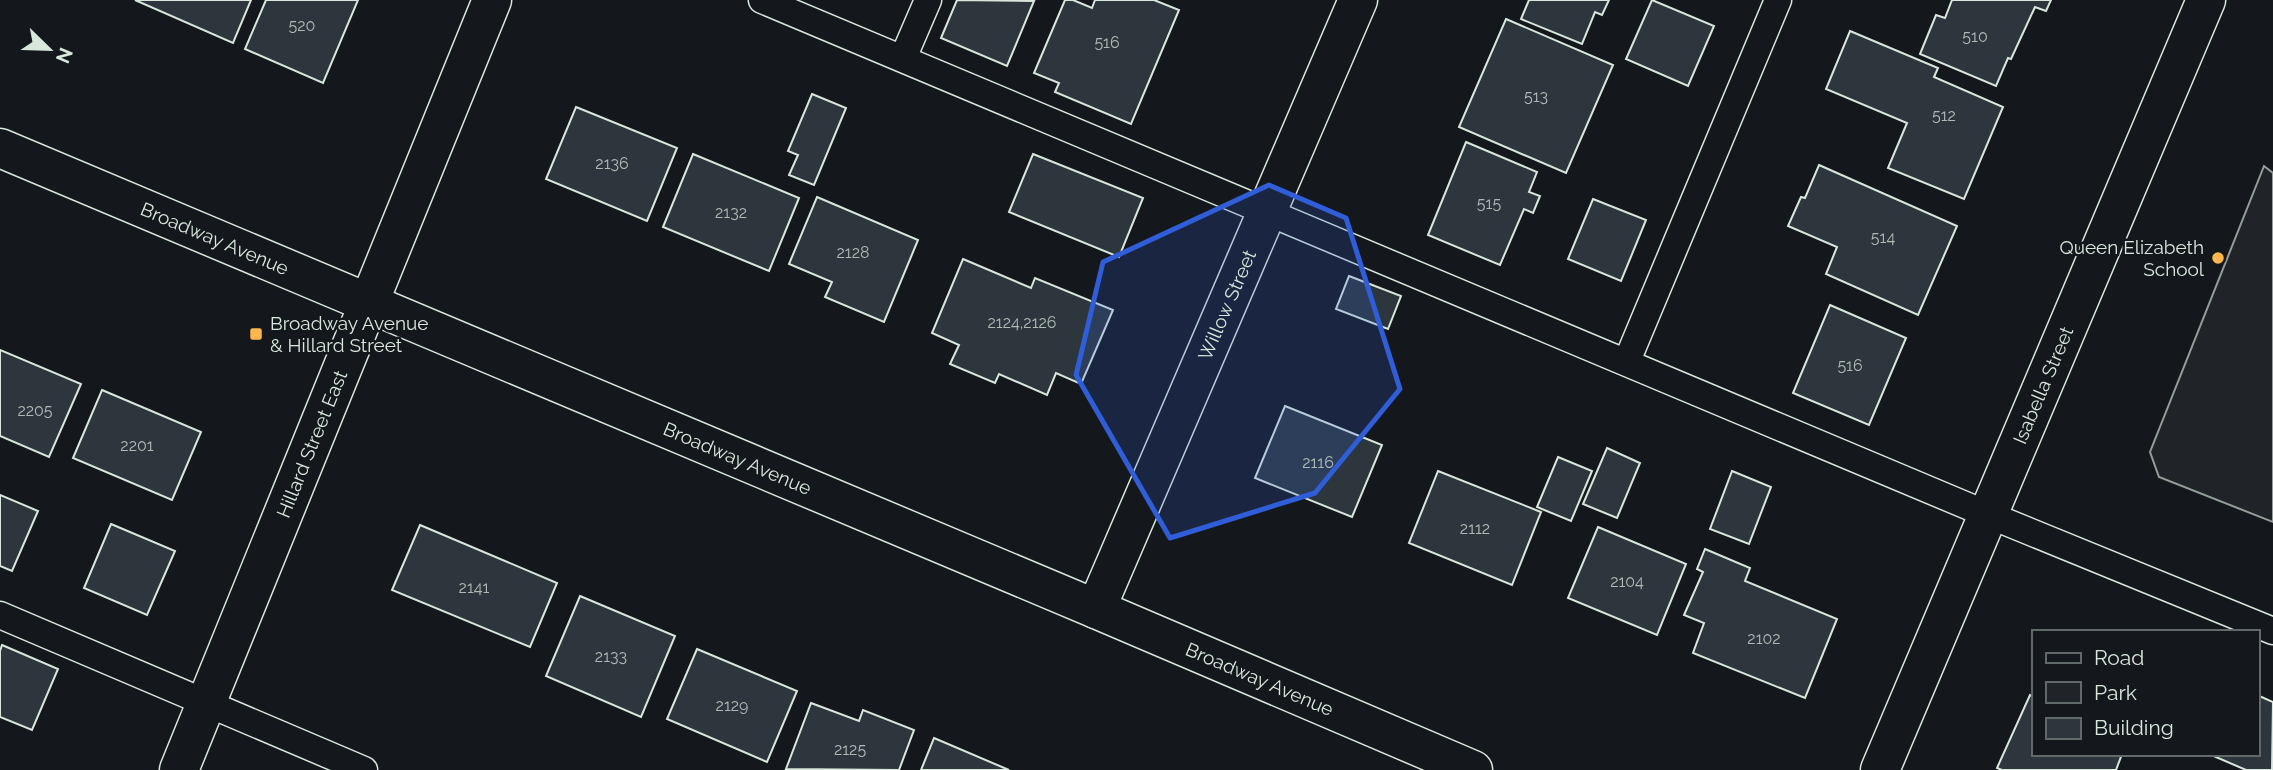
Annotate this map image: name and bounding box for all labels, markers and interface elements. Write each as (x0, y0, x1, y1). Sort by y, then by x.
north arrow (14, 14, 84, 84)
house number: 520 (289, 16, 315, 35)
house number: 510 (1962, 27, 1988, 46)
house number: 516 (1094, 33, 1120, 52)
text: N (52, 45, 78, 67)
house number: 513 (1524, 87, 1548, 106)
house number: 512 (1932, 106, 1956, 125)
house number: 2136 (595, 154, 629, 173)
house number: 515 (1477, 194, 1501, 213)
street label: Broadway Avenue (137, 197, 292, 279)
house number: 2132 (715, 203, 747, 222)
house number: 514 (1871, 228, 1895, 247)
place label: Queen Elizabeth School (2059, 236, 2205, 280)
house number: 2128 (836, 243, 870, 262)
street label: Willow Street (1193, 246, 1260, 363)
marker: Queen Elizabeth School (2210, 250, 2226, 266)
place label: Broadway Avenue & Hillard Street (270, 312, 428, 356)
house number: 2124,2126 (987, 313, 1057, 332)
street label: Isabella Street (2008, 322, 2078, 447)
marker: Broadway Avenue & Hillard Street (248, 326, 264, 342)
house number: 516 (1837, 356, 1863, 375)
street label: Hillard Street East (272, 366, 352, 521)
house number: 2205 (17, 401, 53, 420)
street label: Broadway Avenue (660, 417, 815, 499)
house number: 2201 (120, 436, 154, 455)
house number: 2116 (1302, 453, 1334, 472)
house number: 2112 (1460, 519, 1490, 538)
house number: 2104 (1610, 572, 1644, 591)
house number: 2141 (459, 578, 490, 597)
house number: 2102 (1747, 629, 1781, 648)
legend (2032, 630, 2259, 756)
street label: Broadway Avenue (1182, 638, 1337, 720)
text: Road (2094, 645, 2144, 670)
house number: 2133 (595, 647, 627, 666)
text: Park (2094, 680, 2137, 705)
house number: 2129 (716, 696, 748, 715)
text: Building (2094, 715, 2174, 740)
house number: 2125 (834, 740, 866, 759)

